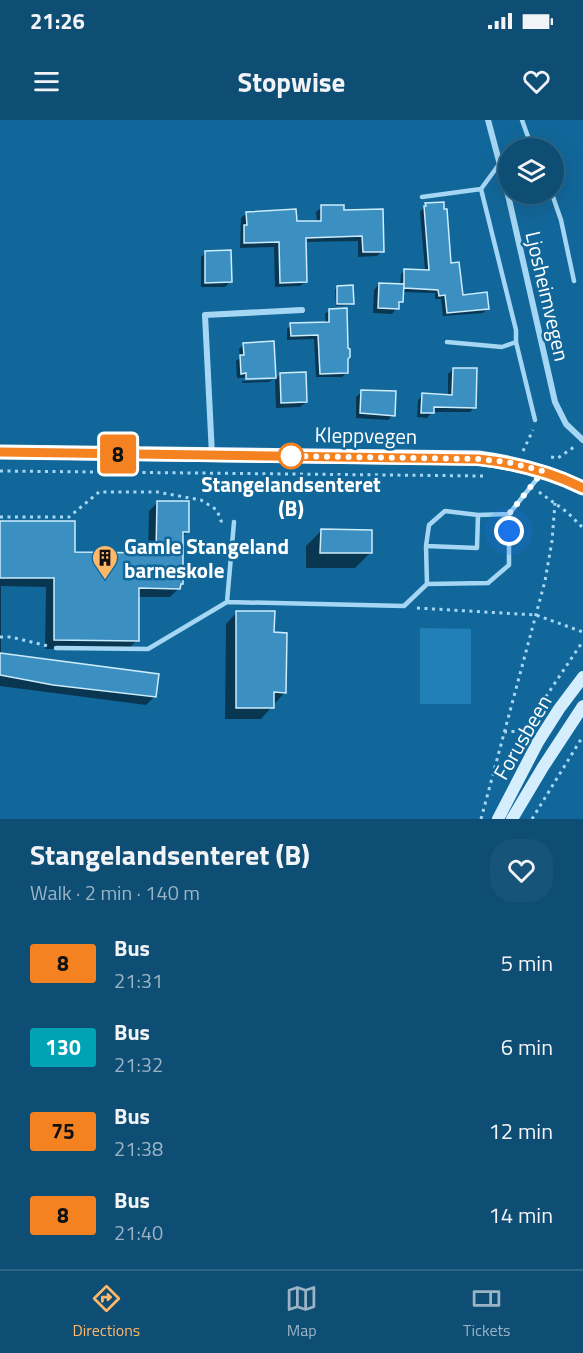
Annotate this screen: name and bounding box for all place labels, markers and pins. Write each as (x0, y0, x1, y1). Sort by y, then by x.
marker: Stangelandsenteret (B) (278, 443, 304, 469)
place label: Stangelandsenteret (B) (201, 468, 381, 524)
place label: Gamle Stangeland barneskole (124, 530, 289, 586)
building icon: Gamle Stangeland barneskole (90, 543, 120, 581)

